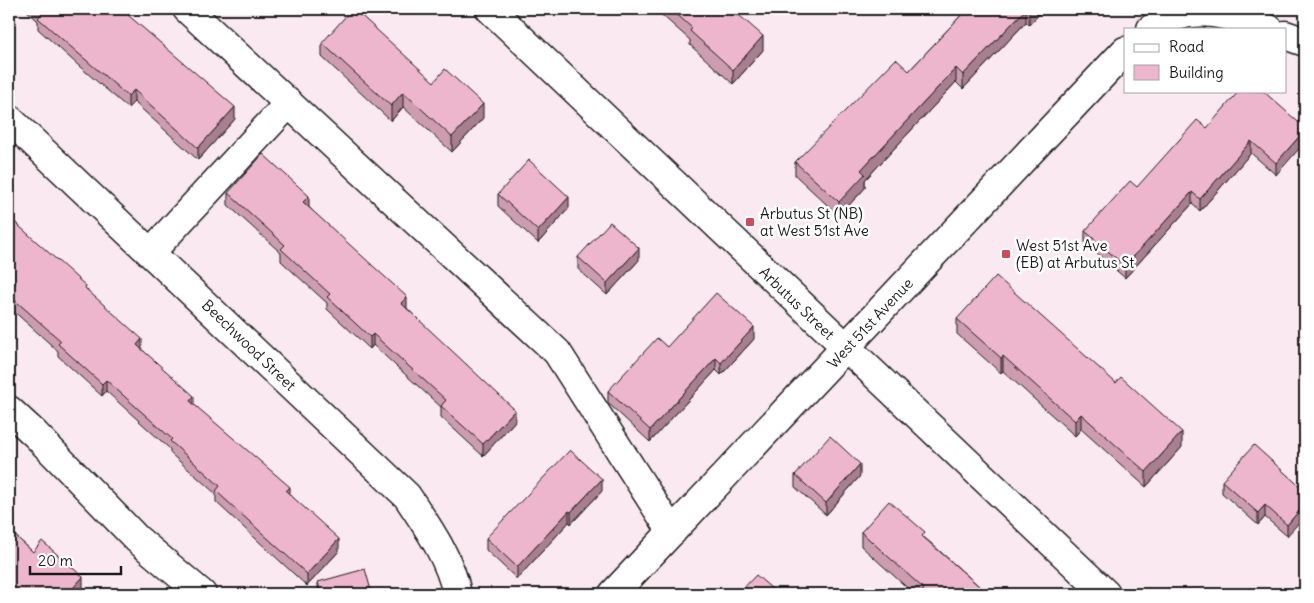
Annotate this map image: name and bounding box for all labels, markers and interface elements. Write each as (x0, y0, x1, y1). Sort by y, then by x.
legend (1124, 28, 1286, 92)
text: Road (1169, 37, 1204, 56)
text: Building (1169, 63, 1224, 82)
place label: Arbutus St (NB) at West 51st Ave (760, 204, 869, 240)
marker: Arbutus St (NB) at West 51st Ave (744, 216, 756, 228)
place label: West 51st Ave (EB) at Arbutus St (1016, 236, 1134, 272)
marker: West 51st Ave (EB) at Arbutus St (1000, 248, 1012, 260)
street label: Arbutus Street (755, 262, 839, 344)
street label: West 51st Avenue (823, 274, 917, 372)
street label: Beechwood Street (198, 295, 300, 395)
scale bar (30, 543, 121, 575)
text: 20 m (38, 551, 73, 570)

